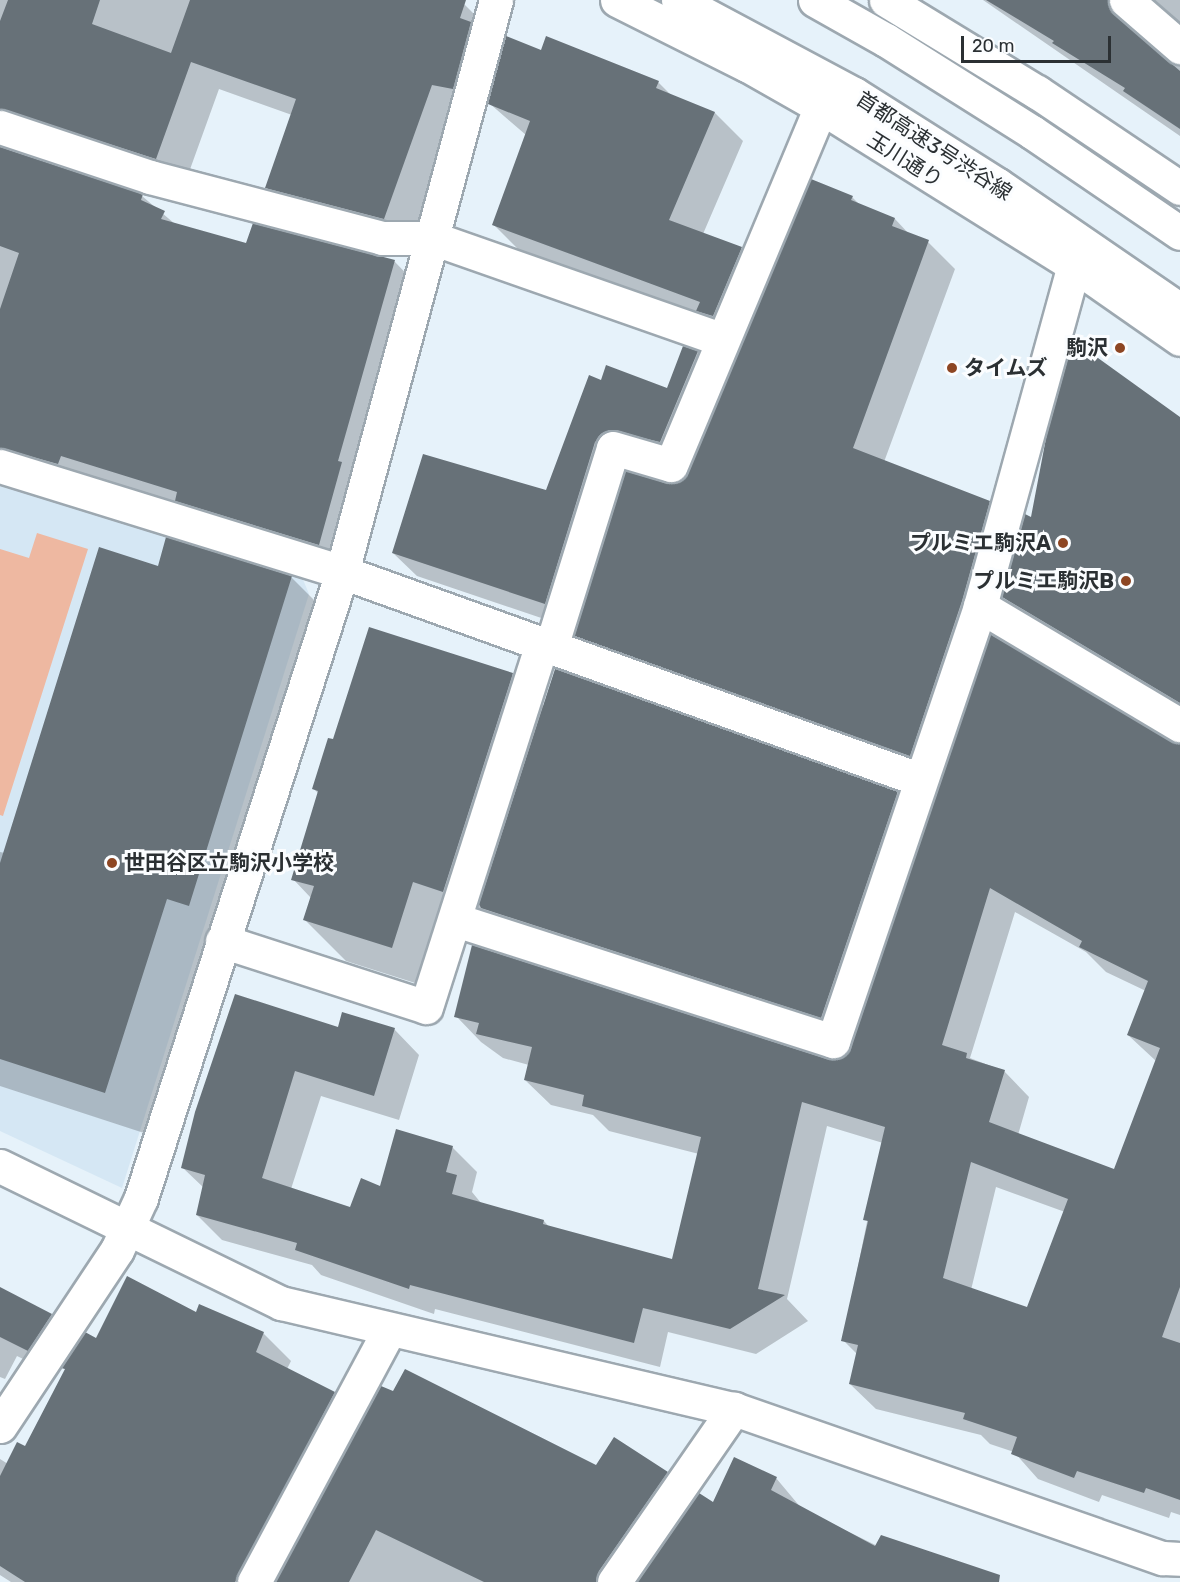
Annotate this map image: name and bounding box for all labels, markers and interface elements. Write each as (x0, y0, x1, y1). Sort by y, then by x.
scale bar (964, 24, 1114, 62)
text: 20 m (972, 35, 1014, 57)
street label: 首都高速3号渋谷線 (851, 86, 1017, 206)
street label: 玉川通り (863, 127, 947, 193)
place label: 駒沢 (1066, 335, 1108, 361)
marker: 駒沢 (1113, 341, 1127, 355)
place label: タイムズ (964, 355, 1048, 381)
marker: タイムズ (945, 361, 959, 375)
place label: プルミエ駒沢A (910, 530, 1051, 556)
marker: プルミエ駒沢A (1056, 536, 1070, 550)
place label: プルミエ駒沢B (973, 568, 1114, 594)
marker: プルミエ駒沢B (1119, 574, 1133, 588)
place label: 世田谷区立駒沢小学校 (124, 850, 334, 876)
marker: 世田谷区立駒沢小学校 (105, 856, 119, 870)

